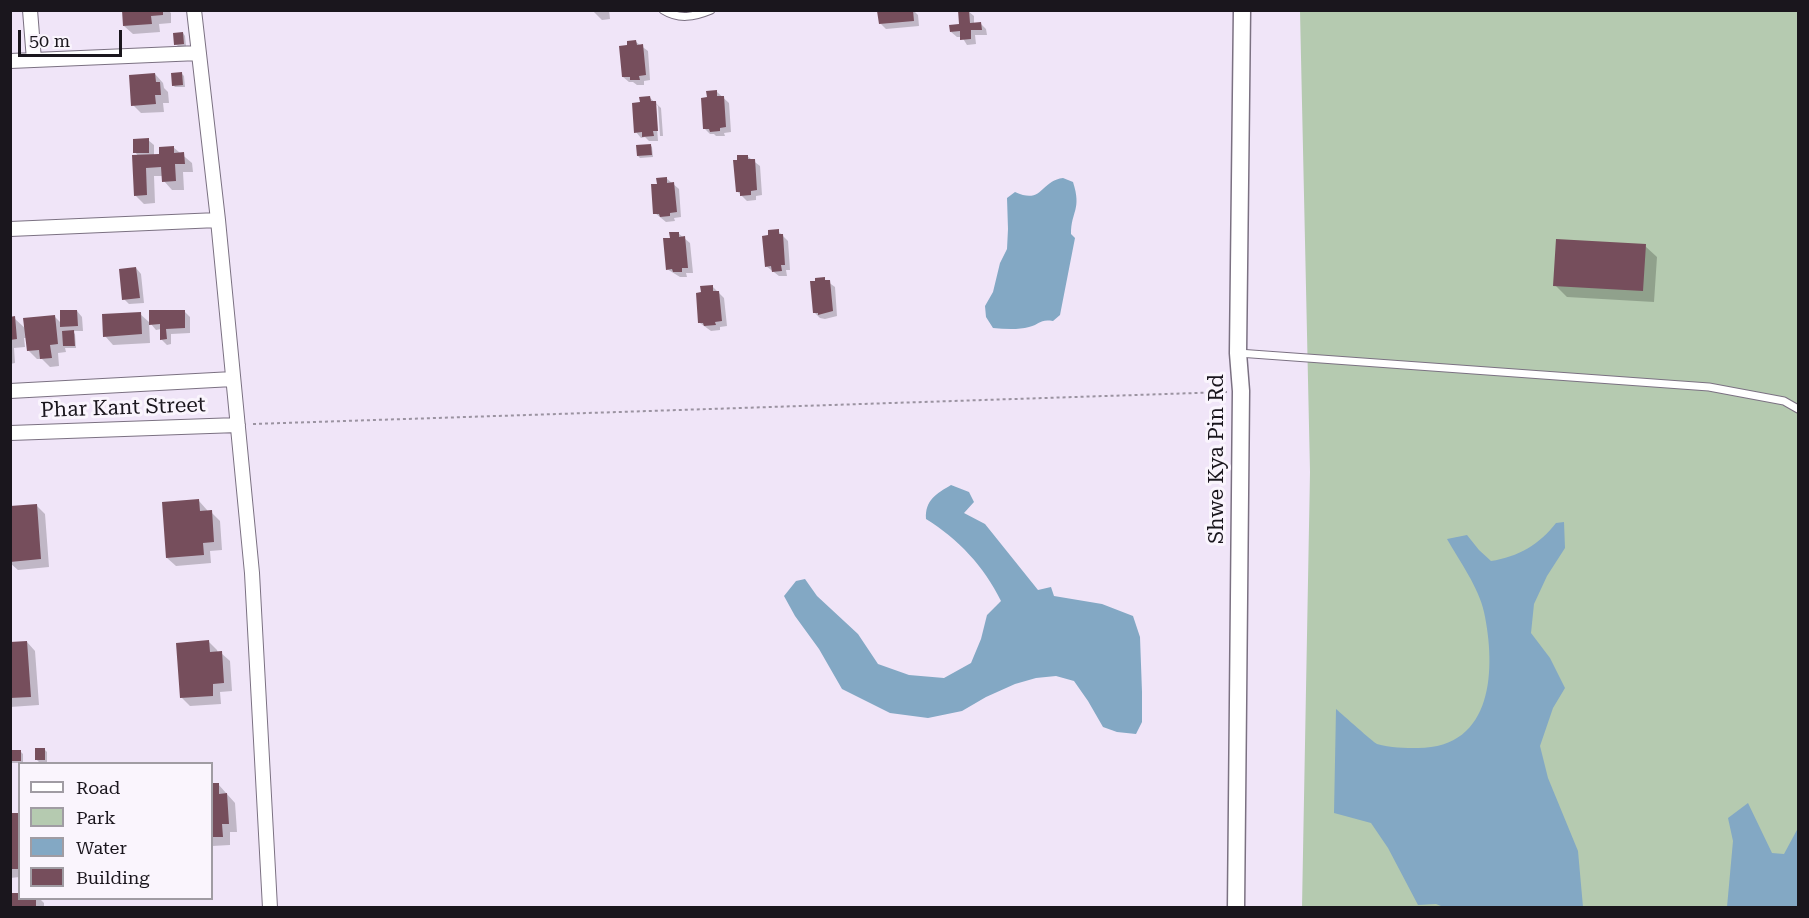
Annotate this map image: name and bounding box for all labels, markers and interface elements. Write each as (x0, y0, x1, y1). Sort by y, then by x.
scale bar (21, 18, 124, 56)
text: 50 m (29, 30, 70, 51)
street label: Shwe Kya Pin Rd (1204, 374, 1230, 544)
street label: Phar Kant Street (40, 393, 206, 423)
legend (18, 762, 213, 900)
text: Road (76, 777, 120, 798)
text: Park (76, 807, 116, 828)
text: Water (76, 837, 127, 858)
text: Building (76, 867, 150, 888)

